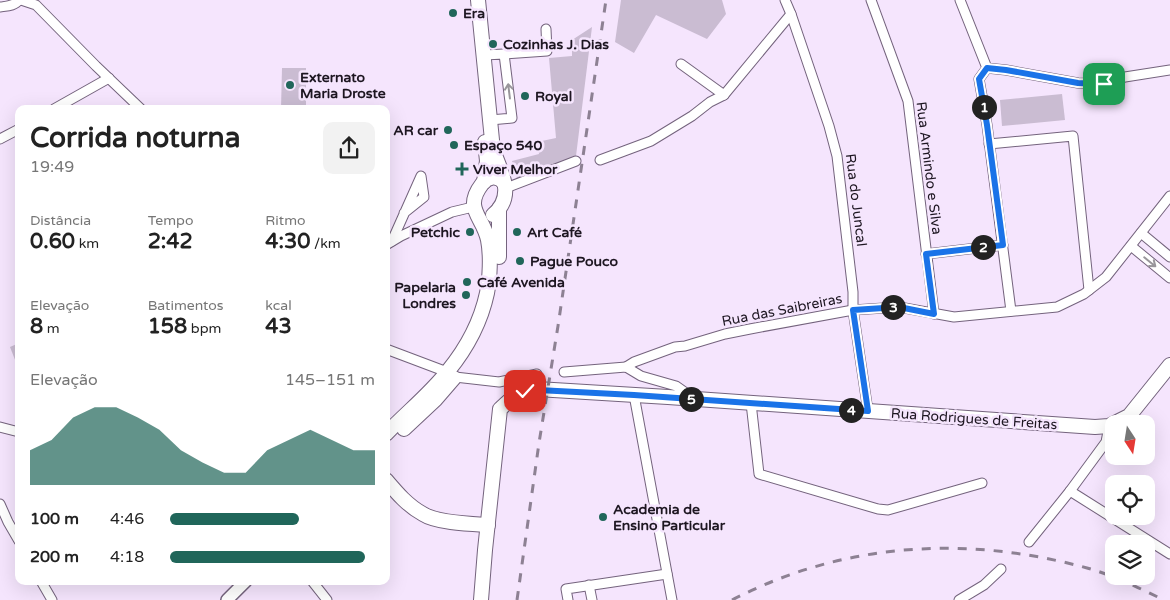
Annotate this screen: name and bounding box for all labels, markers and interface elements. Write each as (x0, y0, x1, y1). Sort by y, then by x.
place label: Era (463, 5, 485, 22)
marker: Era (447, 7, 459, 19)
place label: Cozinhas J. Dias (503, 36, 609, 53)
marker: Cozinhas J. Dias (487, 38, 499, 50)
pin (1083, 63, 1125, 105)
place label: Externato Maria Droste (300, 69, 386, 102)
icon: arrive (1090, 70, 1118, 98)
marker: Externato Maria Droste (284, 79, 296, 91)
one-way arrow (504, 84, 514, 100)
place label: Royal (535, 88, 572, 105)
marker: Royal (519, 90, 531, 102)
pin: 1 (972, 94, 996, 120)
text: 1 (980, 99, 989, 116)
street label: Rua Armindo e Silva (912, 101, 946, 235)
text: Corrida noturna (30, 121, 240, 155)
button: share (323, 122, 375, 174)
place label: AR car (393, 122, 439, 139)
marker: AR car (442, 124, 454, 136)
place label: Espaço 540 (464, 137, 542, 154)
marker: Espaço 540 (448, 139, 460, 151)
street label: Rua do Juncal (842, 153, 870, 247)
text: 19:49 (30, 157, 74, 177)
place label: Viver Melhor (473, 161, 558, 178)
marker: Viver Melhor (455, 162, 469, 176)
text: Distância (30, 212, 91, 229)
text: Tempo (148, 212, 193, 229)
text: Ritmo (265, 212, 306, 229)
place label: Petchic (411, 224, 461, 241)
place label: Art Café (527, 224, 582, 241)
marker: Petchic (464, 226, 476, 238)
marker: Art Café (511, 226, 523, 238)
text: 0.60 (30, 229, 75, 254)
text: 2:42 (148, 229, 193, 254)
text: 4:30 (265, 229, 310, 254)
pin: 2 (970, 234, 996, 260)
text: km (75, 235, 99, 252)
text: /km (310, 235, 341, 252)
text: 2 (979, 239, 988, 256)
place label: Pague Pouco (530, 253, 618, 270)
marker: Pague Pouco (514, 255, 526, 267)
one-way arrow (1143, 256, 1156, 267)
place label: Café Avenida (477, 274, 565, 291)
marker: Café Avenida (461, 276, 473, 288)
place label: Papelaria Londres (394, 279, 456, 312)
marker: Papelaria Londres (460, 289, 472, 301)
street label: Rua das Saibreiras (720, 290, 844, 330)
pin: 3 (880, 294, 906, 320)
text: Elevação (30, 297, 89, 314)
text: Batimentos (148, 297, 224, 314)
text: kcal (265, 297, 292, 314)
text: 3 (889, 299, 898, 316)
text: 8 (30, 314, 43, 339)
text: 158 (148, 314, 187, 339)
text: 43 (265, 314, 292, 339)
text: m (43, 320, 60, 337)
text: bpm (187, 320, 221, 337)
text: Elevação (30, 370, 98, 390)
text: 145–151 m (285, 370, 375, 390)
pin (504, 370, 546, 412)
icon: check (511, 377, 539, 405)
pin: 5 (678, 386, 704, 412)
text: 5 (687, 391, 696, 408)
pin: 4 (838, 398, 864, 422)
text: 4 (847, 402, 856, 419)
street label: Rua Rodrigues de Freitas (890, 405, 1058, 433)
north arrow (1105, 415, 1155, 465)
map controls (1105, 415, 1155, 585)
button: locate (1105, 475, 1155, 525)
place label: Academia de Ensino Particular (613, 501, 726, 534)
text: 100 m (30, 509, 79, 529)
text: 4:46 (110, 509, 144, 529)
marker: Academia de Ensino Particular (597, 511, 609, 523)
button: layers (1105, 535, 1155, 585)
text: 200 m (30, 547, 79, 567)
text: 4:18 (110, 547, 144, 567)

